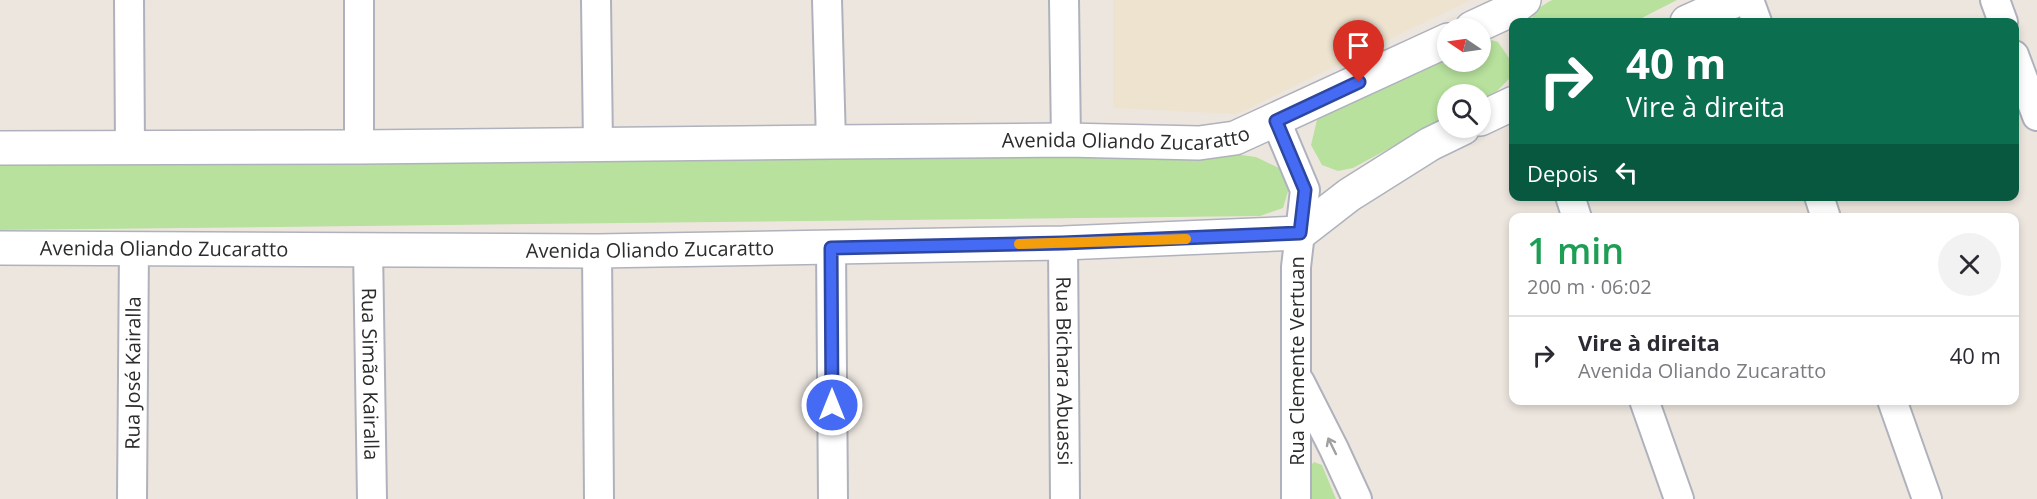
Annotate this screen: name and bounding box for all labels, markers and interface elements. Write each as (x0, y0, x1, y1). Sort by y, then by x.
north arrow (1437, 18, 1491, 72)
map controls (1437, 18, 1491, 138)
pin (1333, 20, 1384, 82)
icon: arrive (1342, 29, 1375, 62)
text: 40 m (1626, 34, 1726, 91)
icon: right (1527, 42, 1605, 120)
button: search (1437, 84, 1491, 138)
text: Vire à direita (1626, 88, 1785, 125)
street label: Avenida Oliando Zucaratto (1002, 119, 1254, 156)
icon: left (1610, 156, 1643, 189)
text: Depois (1527, 158, 1598, 188)
text: 1 min (1527, 226, 1624, 275)
button: close (1938, 233, 2001, 296)
street label: Avenida Oliando Zucaratto (40, 234, 288, 262)
street label: Avenida Oliando Zucaratto (526, 234, 774, 264)
street label: Rua Clemente Vertuan (1283, 256, 1310, 466)
text: 200 m · 06:02 (1527, 273, 1652, 300)
street label: Rua Bichara Abuassi (1050, 276, 1079, 466)
street label: Rua Simão Kairalla (356, 287, 385, 461)
street label: Rua José Kairalla (118, 296, 147, 450)
text: Vire à direita (1578, 327, 1720, 357)
icon: right (1527, 339, 1560, 372)
text: 40 m (1950, 340, 2001, 370)
text: Avenida Oliando Zucaratto (1578, 357, 1826, 384)
position arrow (800, 373, 864, 437)
one-way arrow (1326, 437, 1338, 455)

